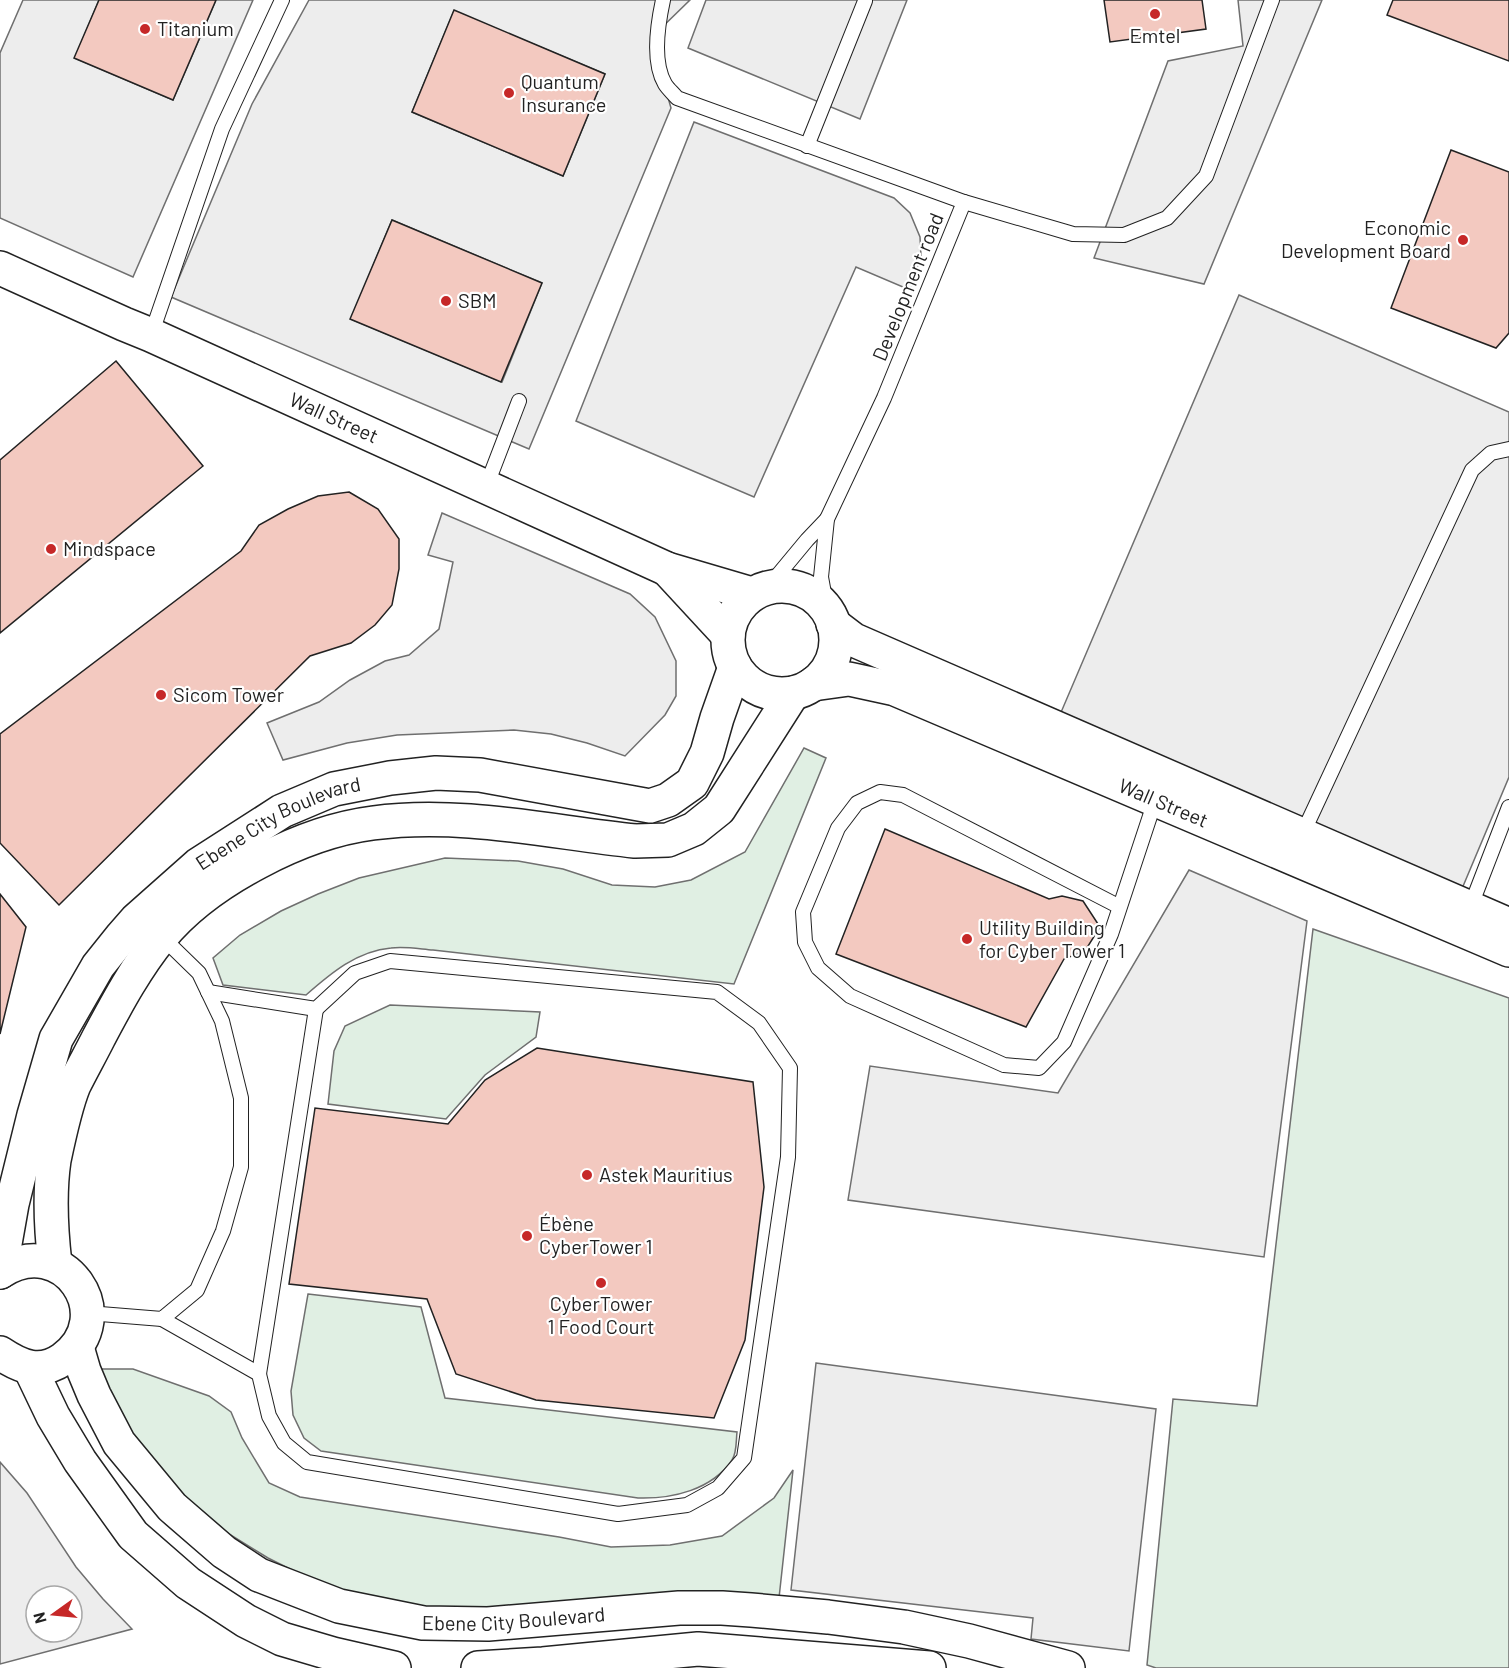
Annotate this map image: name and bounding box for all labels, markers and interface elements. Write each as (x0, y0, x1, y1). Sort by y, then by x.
marker: Emtel (1148, 7, 1162, 21)
place label: Titanium (157, 16, 234, 40)
marker: Titanium (138, 22, 152, 36)
place label: Emtel (1130, 23, 1180, 47)
place label: Quantum Insurance (521, 69, 606, 116)
marker: Quantum Insurance (502, 86, 516, 100)
street label: Development road (866, 209, 948, 364)
place label: Economic Development Board (1281, 215, 1451, 262)
marker: Economic Development Board (1456, 233, 1470, 247)
place label: SBM (458, 288, 497, 312)
marker: SBM (439, 294, 453, 308)
street label: Wall Street (286, 387, 382, 448)
place label: Mindspace (63, 536, 156, 560)
marker: Mindspace (44, 542, 58, 556)
place label: Sicom Tower (173, 682, 284, 706)
marker: Sicom Tower (154, 688, 168, 702)
street label: Ebene City Boulevard (191, 771, 362, 874)
street label: Wall Street (1115, 773, 1212, 832)
place label: Utility Building for Cyber Tower 1 (979, 915, 1125, 962)
marker: Utility Building for Cyber Tower 1 (960, 932, 974, 946)
place label: Astek Mauritius (599, 1162, 733, 1186)
marker: Astek Mauritius (580, 1168, 594, 1182)
place label: Ébène CyberTower 1 (539, 1211, 653, 1258)
marker: Ébène CyberTower 1 (520, 1229, 534, 1243)
marker: CyberTower 1 Food Court (594, 1276, 608, 1290)
place label: CyberTower 1 Food Court (548, 1291, 654, 1338)
north arrow (24, 1584, 84, 1644)
street label: Ebene City Boulevard (422, 1601, 606, 1635)
text: N (28, 1610, 50, 1626)

